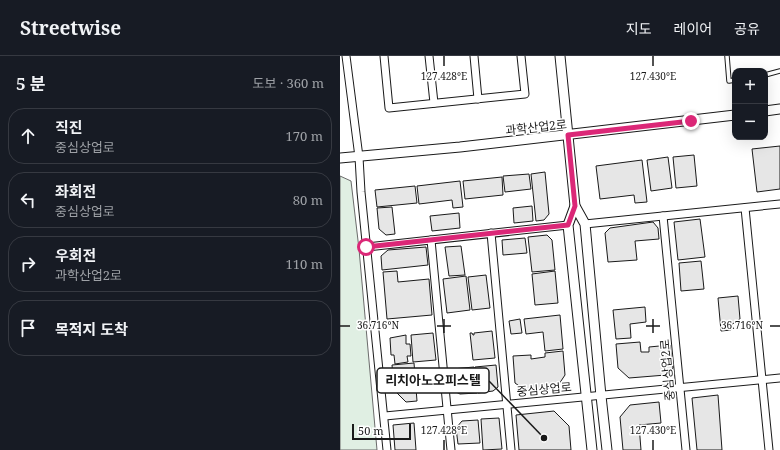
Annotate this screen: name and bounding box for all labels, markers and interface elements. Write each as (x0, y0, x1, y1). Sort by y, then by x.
text: Streetwise (20, 15, 121, 41)
text: 지도 (626, 19, 652, 38)
text: 레이어 (674, 19, 712, 38)
text: 공유 (734, 19, 760, 38)
map controls (732, 68, 768, 140)
button: + (732, 68, 768, 104)
text: 127.428°E (421, 69, 467, 83)
text: 127.430°E (630, 69, 676, 83)
text: 5 분 (16, 72, 46, 95)
text: 도보 · 360 m (253, 74, 324, 92)
button: − (732, 104, 768, 140)
route end (682, 112, 700, 130)
street label: 과학산업2로 (504, 115, 568, 139)
text: 직진 (55, 117, 83, 137)
icon: ahead (17, 125, 39, 147)
text: 170 m (286, 127, 323, 145)
text: 중심상업로 (55, 138, 115, 156)
text: 좌회전 (55, 181, 96, 201)
icon: left (17, 189, 39, 211)
text: 80 m (293, 191, 323, 209)
text: 중심상업로 (55, 202, 115, 220)
route start (357, 238, 375, 256)
text: 우회전 (55, 245, 96, 265)
icon: right (17, 253, 39, 275)
text: 110 m (286, 255, 323, 273)
text: 과학산업2로 (55, 266, 122, 284)
icon: arrive (17, 317, 39, 339)
text: 36.716°N (357, 318, 399, 332)
text: 36.716°N (721, 318, 763, 332)
text: 목적지 도착 (55, 319, 128, 339)
street label: 중심상업2로 (656, 338, 678, 402)
callout: 리치아노오피스텔 (377, 368, 489, 393)
text: 리치아노오피스텔 (385, 371, 481, 389)
street label: 중심상업로 (516, 378, 572, 400)
scale bar (352, 422, 411, 441)
text: 50 m (358, 423, 384, 438)
text: 127.428°E (421, 423, 467, 437)
text: 127.430°E (630, 423, 676, 437)

